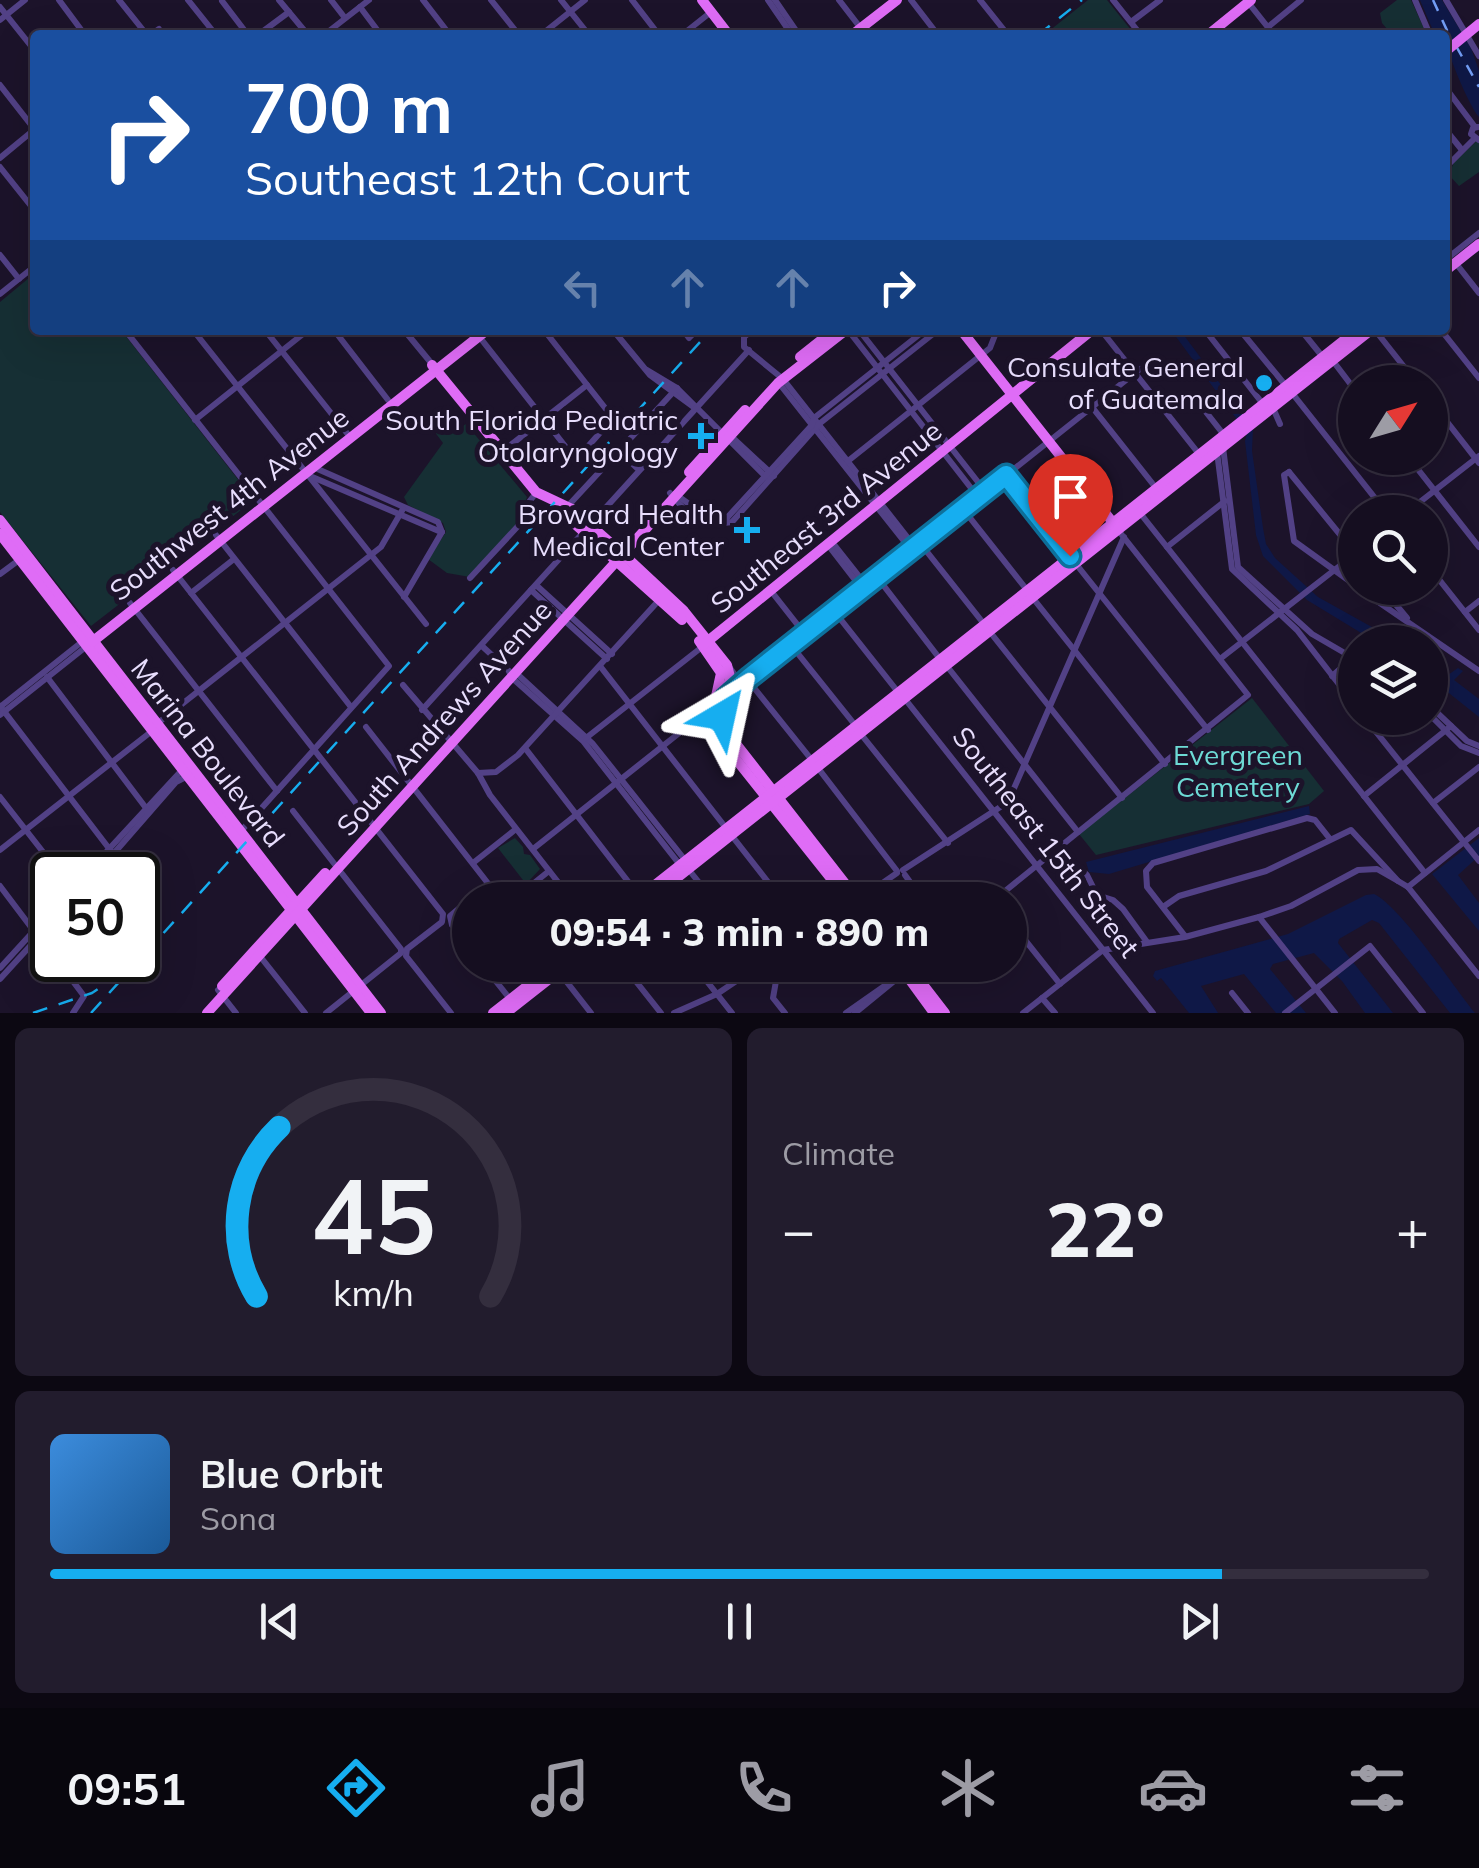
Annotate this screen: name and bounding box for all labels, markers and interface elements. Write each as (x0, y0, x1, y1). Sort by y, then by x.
text: 700 m (245, 63, 453, 151)
icon: right (80, 70, 210, 200)
text: Southeast 12th Court (245, 150, 690, 206)
icon: left (555, 260, 610, 315)
icon: ahead (660, 260, 715, 315)
icon: ahead (765, 260, 820, 315)
icon: right (870, 260, 925, 315)
place label: Consulate General of Guatemala (1007, 349, 1244, 416)
north arrow (1338, 365, 1448, 475)
map controls (1338, 365, 1448, 735)
marker: Consulate General of Guatemala (1253, 372, 1275, 394)
street label: Southwest 4th Avenue (102, 399, 355, 608)
place label: South Florida Pediatric Otolaryngology (385, 402, 678, 469)
street label: Southeast 3rd Avenue (703, 413, 948, 621)
marker: South Florida Pediatric Otolaryngology (688, 423, 714, 449)
pin (1028, 454, 1113, 557)
icon: arrive (1043, 469, 1098, 524)
button: search (1338, 495, 1448, 605)
place label: Broward Health Medical Center (518, 496, 725, 563)
marker: Broward Health Medical Center (734, 517, 760, 543)
street label: South Andrews Avenue (329, 593, 559, 843)
button: layers (1338, 625, 1448, 735)
street label: Marina Boulevard (124, 652, 293, 854)
position arrow (670, 664, 774, 768)
street label: Southeast 15th Street (945, 719, 1147, 964)
park label: Evergreen Cemetery (1173, 737, 1303, 804)
speed limit sign: 50 (30, 852, 160, 982)
text: 09:54 · 3 min · 890 m (550, 908, 929, 956)
text: Climate (782, 1133, 895, 1173)
text: 45 (311, 1149, 436, 1280)
text: 22° (1046, 1182, 1165, 1276)
text: − (782, 1195, 815, 1264)
text: + (1396, 1195, 1429, 1264)
text: km/h (333, 1270, 414, 1315)
text: Blue Orbit (200, 1450, 383, 1498)
text: Sona (200, 1498, 276, 1538)
icon: previous (252, 1594, 307, 1649)
icon: pause (712, 1594, 767, 1649)
icon: next (1172, 1594, 1227, 1649)
icon: directions (321, 1753, 391, 1823)
icon: music (525, 1753, 595, 1823)
icon: phone (729, 1753, 799, 1823)
icon: climate (933, 1753, 1003, 1823)
icon: car (1138, 1753, 1208, 1823)
icon: filters (1342, 1753, 1412, 1823)
text: 09:51 (67, 1760, 186, 1816)

